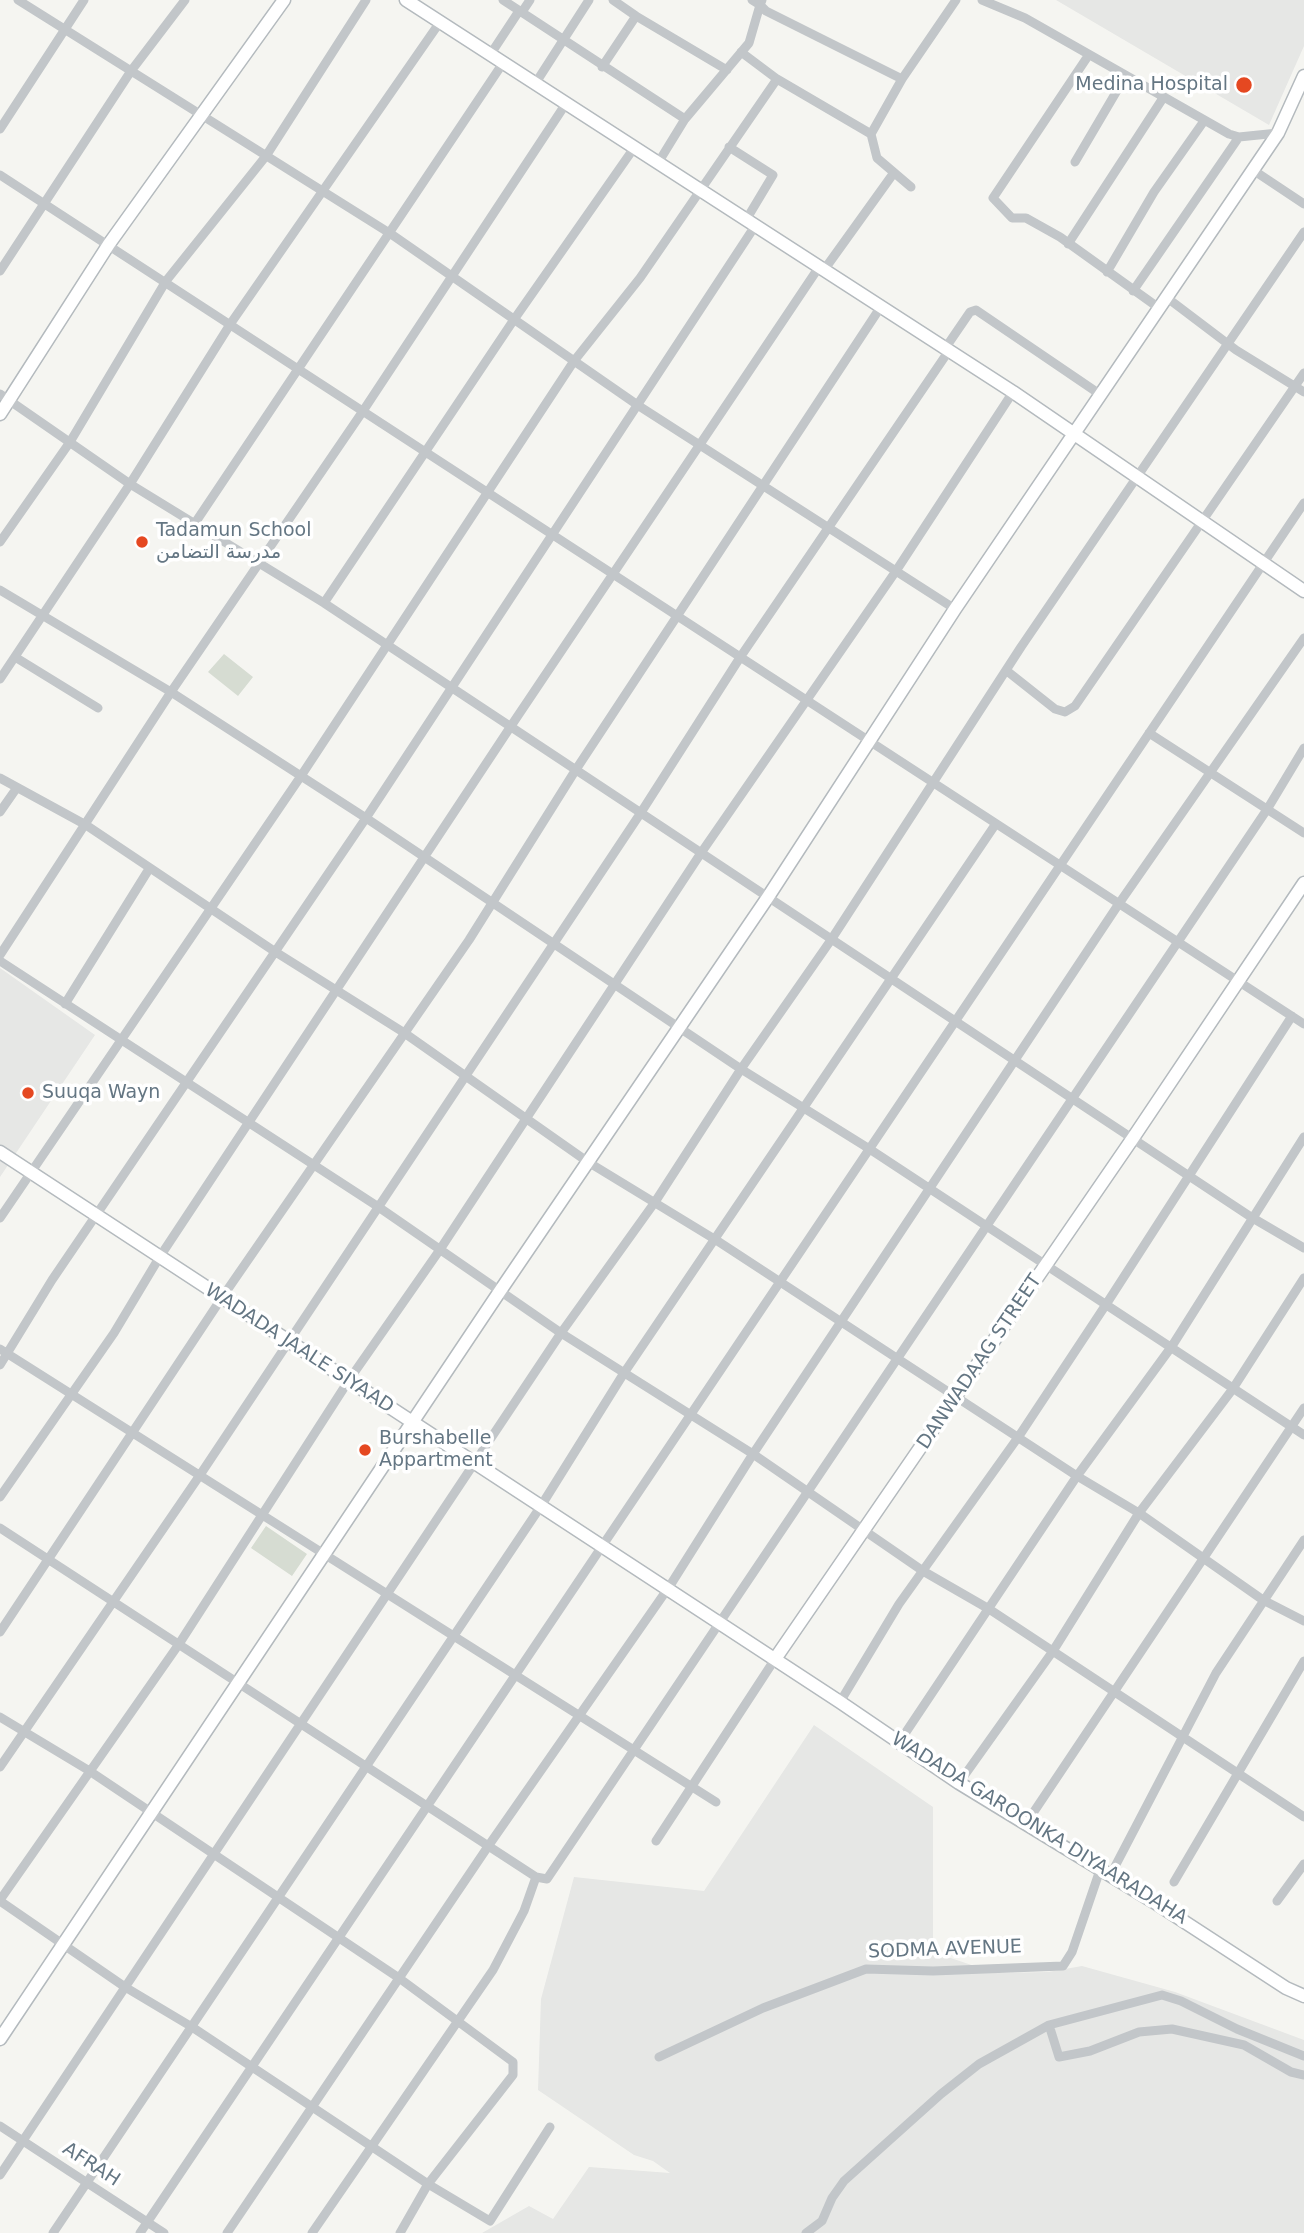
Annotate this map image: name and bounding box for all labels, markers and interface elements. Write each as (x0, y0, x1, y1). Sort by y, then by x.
place label: Medina Hospital (1075, 74, 1228, 96)
marker: Medina Hospital (1234, 75, 1254, 95)
place label: Tadamun School مدرسة التضامن (156, 520, 312, 564)
marker: Tadamun School مدرسة التضامن (134, 534, 150, 550)
place label: Suuqa Wayn (42, 1082, 160, 1104)
marker: Suuqa Wayn (20, 1085, 36, 1101)
street label: DANWADAAG STREET (913, 1270, 1047, 1454)
street label: WADADA JAALE SIYAAD (200, 1279, 398, 1419)
place label: Burshabelle Appartment (379, 1428, 493, 1472)
marker: Burshabelle Appartment (357, 1442, 373, 1458)
street label: WADADA GAROONKA DIYAARADAHA (887, 1728, 1191, 1930)
street label: SODMA AVENUE (868, 1936, 1022, 1964)
street label: AFRAH (58, 2138, 124, 2192)

